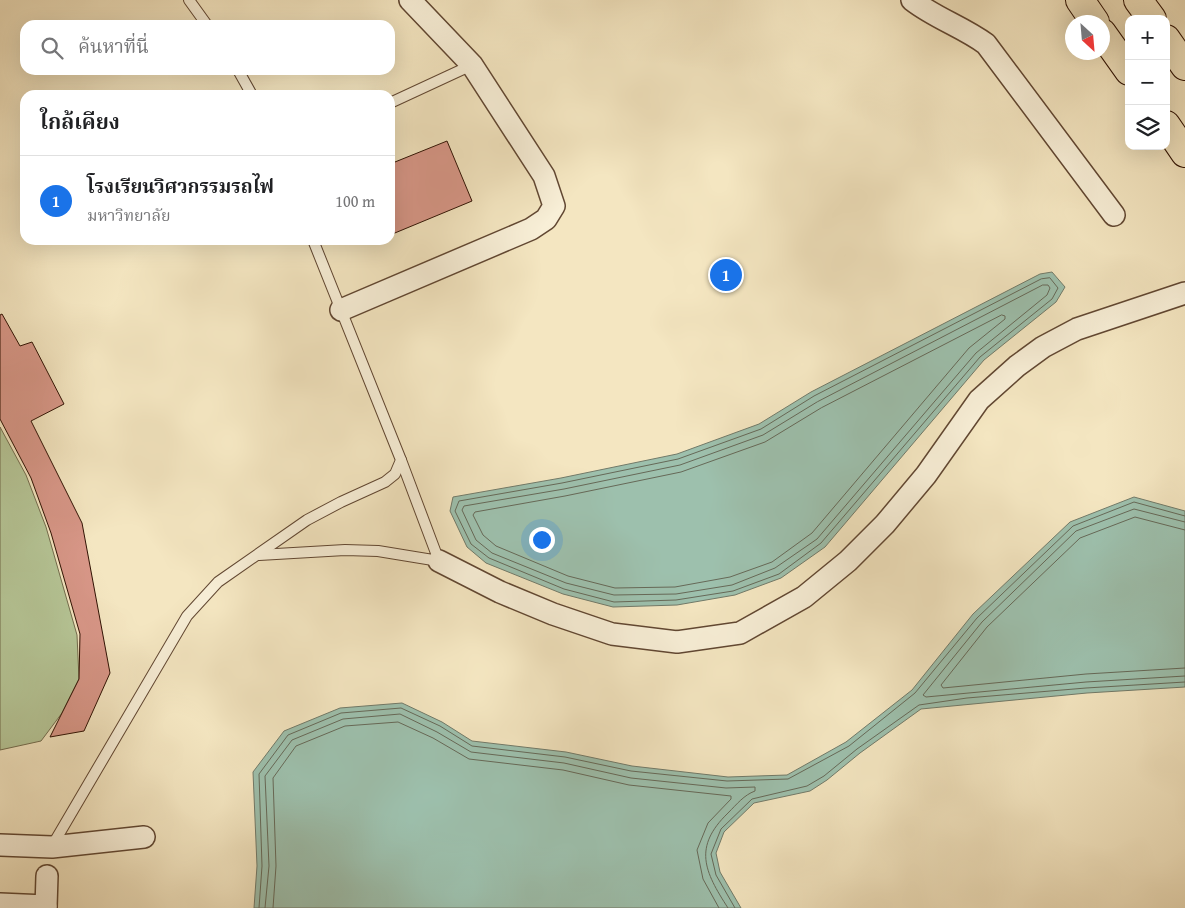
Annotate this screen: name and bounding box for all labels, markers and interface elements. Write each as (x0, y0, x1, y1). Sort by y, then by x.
north arrow (1065, 15, 1110, 60)
map controls (1125, 15, 1170, 150)
button: + (1125, 15, 1170, 60)
search box (20, 20, 395, 75)
text: ค้นหาที่นี่ (78, 32, 149, 60)
icon: search (38, 34, 66, 62)
button: − (1125, 60, 1170, 105)
button: layers (1125, 105, 1170, 150)
text: ใกล้เคียง (40, 106, 120, 137)
text: โรงเรียนวิศวกรรมรถไฟ (87, 172, 274, 200)
text: 1 (52, 189, 60, 213)
text: 100 m (335, 189, 375, 213)
text: มหาวิทยาลัย (87, 203, 171, 227)
pin: 1 (710, 256, 742, 294)
your location (529, 527, 555, 553)

